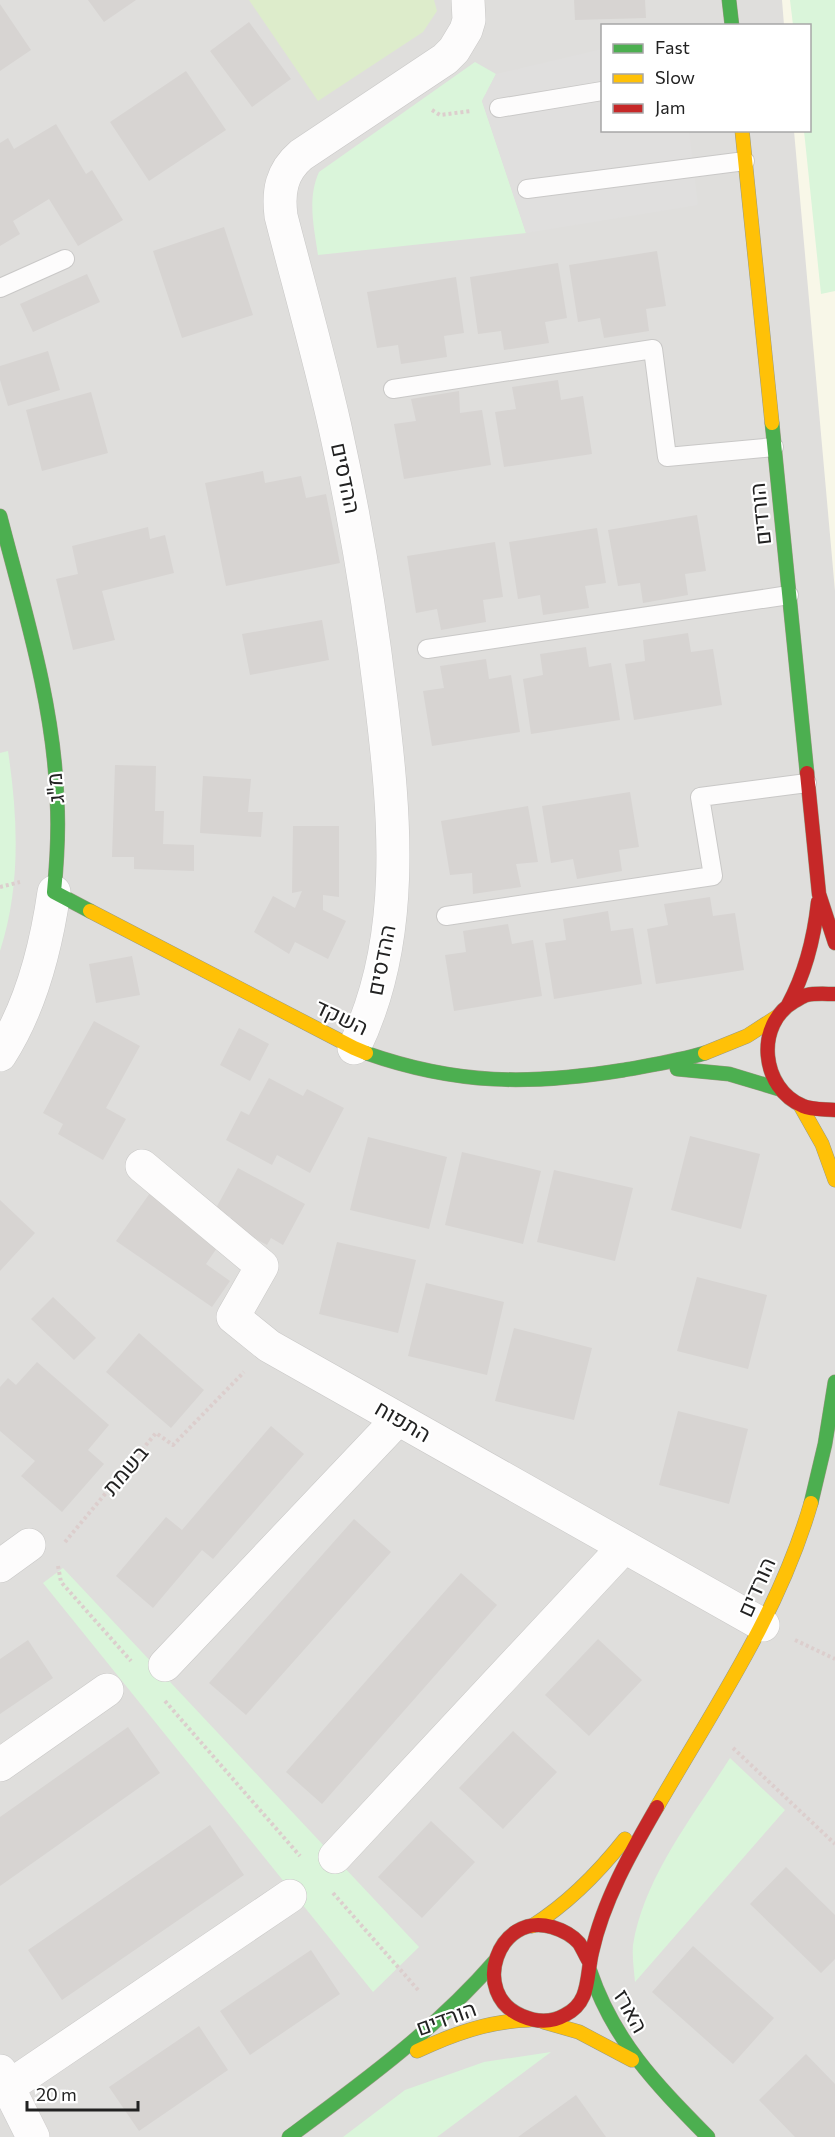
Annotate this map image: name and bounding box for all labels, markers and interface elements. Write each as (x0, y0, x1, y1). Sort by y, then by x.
legend (601, 24, 811, 132)
text: Fast (655, 36, 690, 58)
text: Slow (655, 66, 695, 88)
text: Jam (655, 96, 685, 118)
street label: ההדסים (326, 440, 367, 516)
street label: הורדים (743, 482, 776, 546)
street label: מ"ג (40, 772, 69, 804)
street label: ההדסים (360, 922, 401, 998)
street label: השקד (311, 993, 373, 1041)
street label: התפוח (370, 1394, 436, 1447)
street label: בשמת (96, 1439, 153, 1500)
street label: הורדים (731, 1553, 781, 1621)
street label: הארז (609, 1984, 654, 2037)
street label: הורדים (412, 1994, 480, 2041)
scale bar (27, 2074, 138, 2112)
text: 20 m (36, 2083, 77, 2105)

